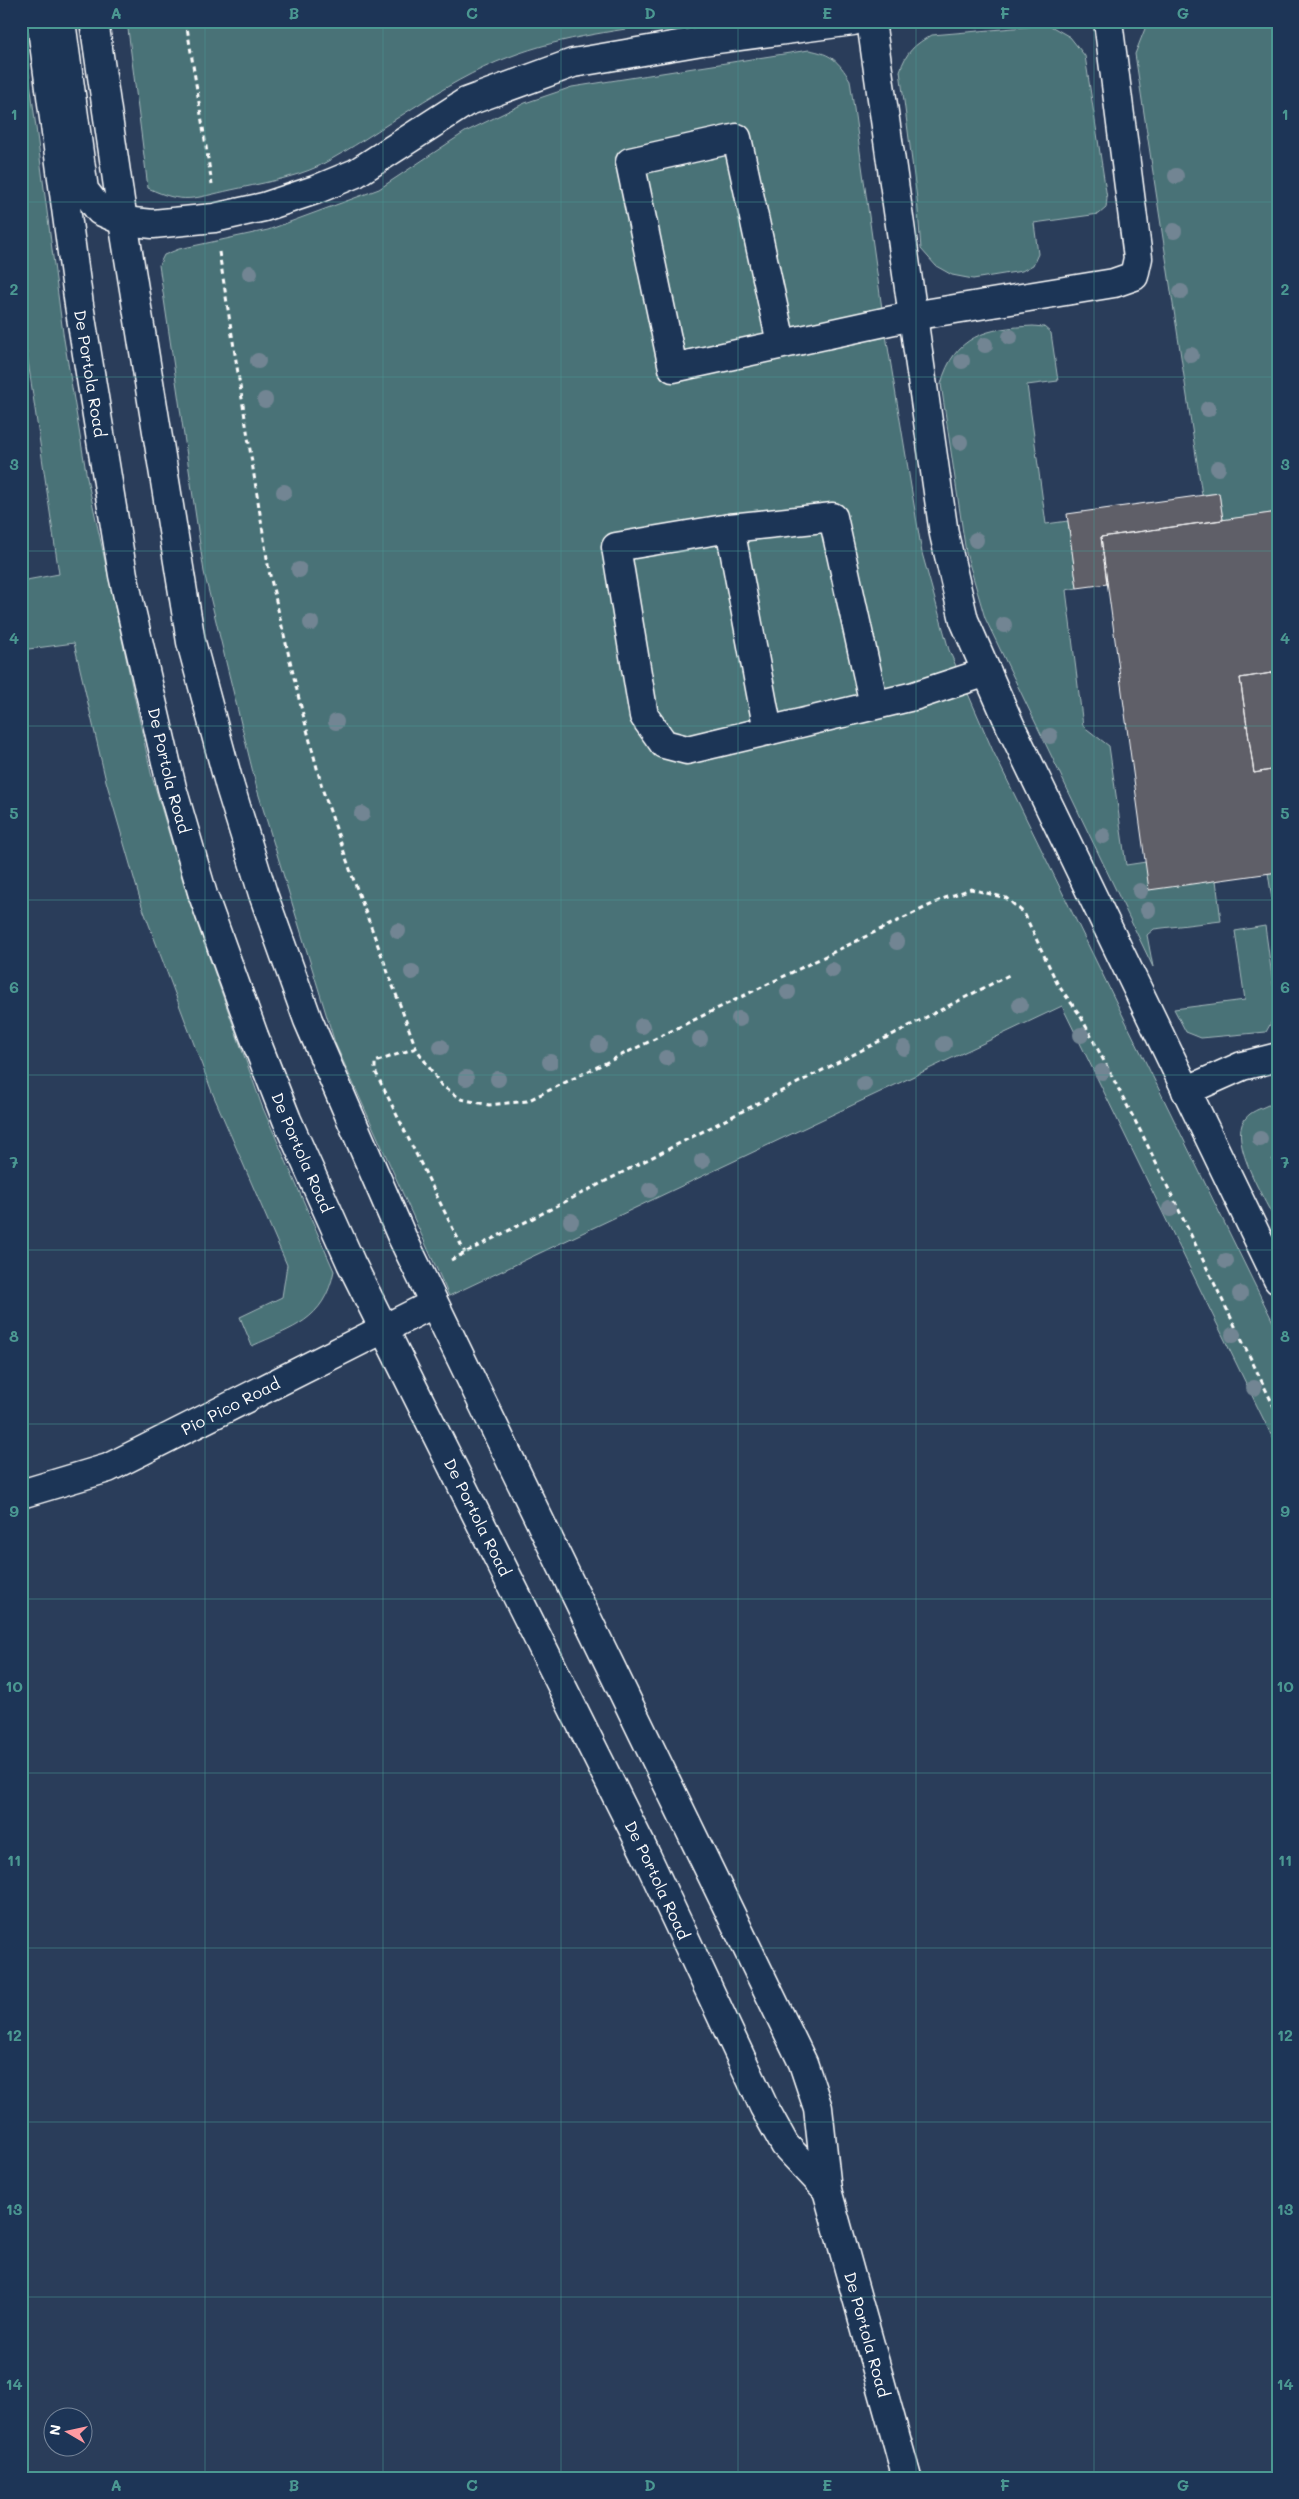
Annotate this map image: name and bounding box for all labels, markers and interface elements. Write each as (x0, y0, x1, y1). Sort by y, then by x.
text: A (110, 2, 122, 23)
text: B (289, 2, 299, 23)
text: C (466, 2, 478, 23)
text: D (644, 2, 656, 23)
text: E (822, 2, 832, 23)
text: F (1000, 2, 1010, 23)
text: G (1177, 2, 1189, 23)
text: 1 (10, 103, 18, 124)
text: 1 (1281, 103, 1289, 124)
text: 2 (10, 278, 19, 299)
text: 2 (1281, 278, 1290, 299)
street label: De Portola Road (70, 308, 111, 439)
text: 3 (9, 453, 19, 474)
text: 3 (1280, 453, 1290, 474)
text: 4 (9, 627, 19, 648)
text: 4 (1280, 627, 1290, 648)
street label: De Portola Road (144, 706, 196, 836)
text: 5 (9, 802, 19, 823)
text: 5 (1280, 802, 1290, 823)
text: 6 (9, 976, 19, 997)
text: 6 (1280, 976, 1290, 997)
street label: De Portola Road (267, 1089, 338, 1216)
text: 7 (10, 1151, 19, 1172)
text: 7 (1281, 1151, 1290, 1172)
text: 8 (9, 1325, 19, 1346)
text: 8 (1280, 1325, 1290, 1346)
street label: Pio Pico Road (177, 1372, 283, 1439)
street label: De Portola Road (440, 1455, 516, 1579)
text: 9 (9, 1500, 19, 1521)
text: 9 (1280, 1500, 1290, 1521)
text: 10 (5, 1675, 23, 1696)
text: 10 (1276, 1675, 1294, 1696)
street label: De Portola Road (621, 1817, 695, 1943)
text: 11 (7, 1849, 21, 1870)
text: 11 (1278, 1849, 1292, 1870)
text: 12 (6, 2024, 22, 2045)
text: 12 (1277, 2024, 1293, 2045)
text: 13 (6, 2198, 23, 2219)
text: 13 (1277, 2198, 1294, 2219)
street label: De Portola Road (840, 2269, 895, 2399)
text: 14 (5, 2373, 23, 2394)
text: 14 (1276, 2373, 1294, 2394)
north arrow (42, 2406, 92, 2456)
text: N (44, 2423, 65, 2437)
text: A (110, 2474, 122, 2495)
text: B (289, 2474, 299, 2495)
text: C (466, 2474, 478, 2495)
text: D (644, 2474, 656, 2495)
text: E (822, 2474, 832, 2495)
text: F (1000, 2474, 1010, 2495)
text: G (1177, 2474, 1189, 2495)

